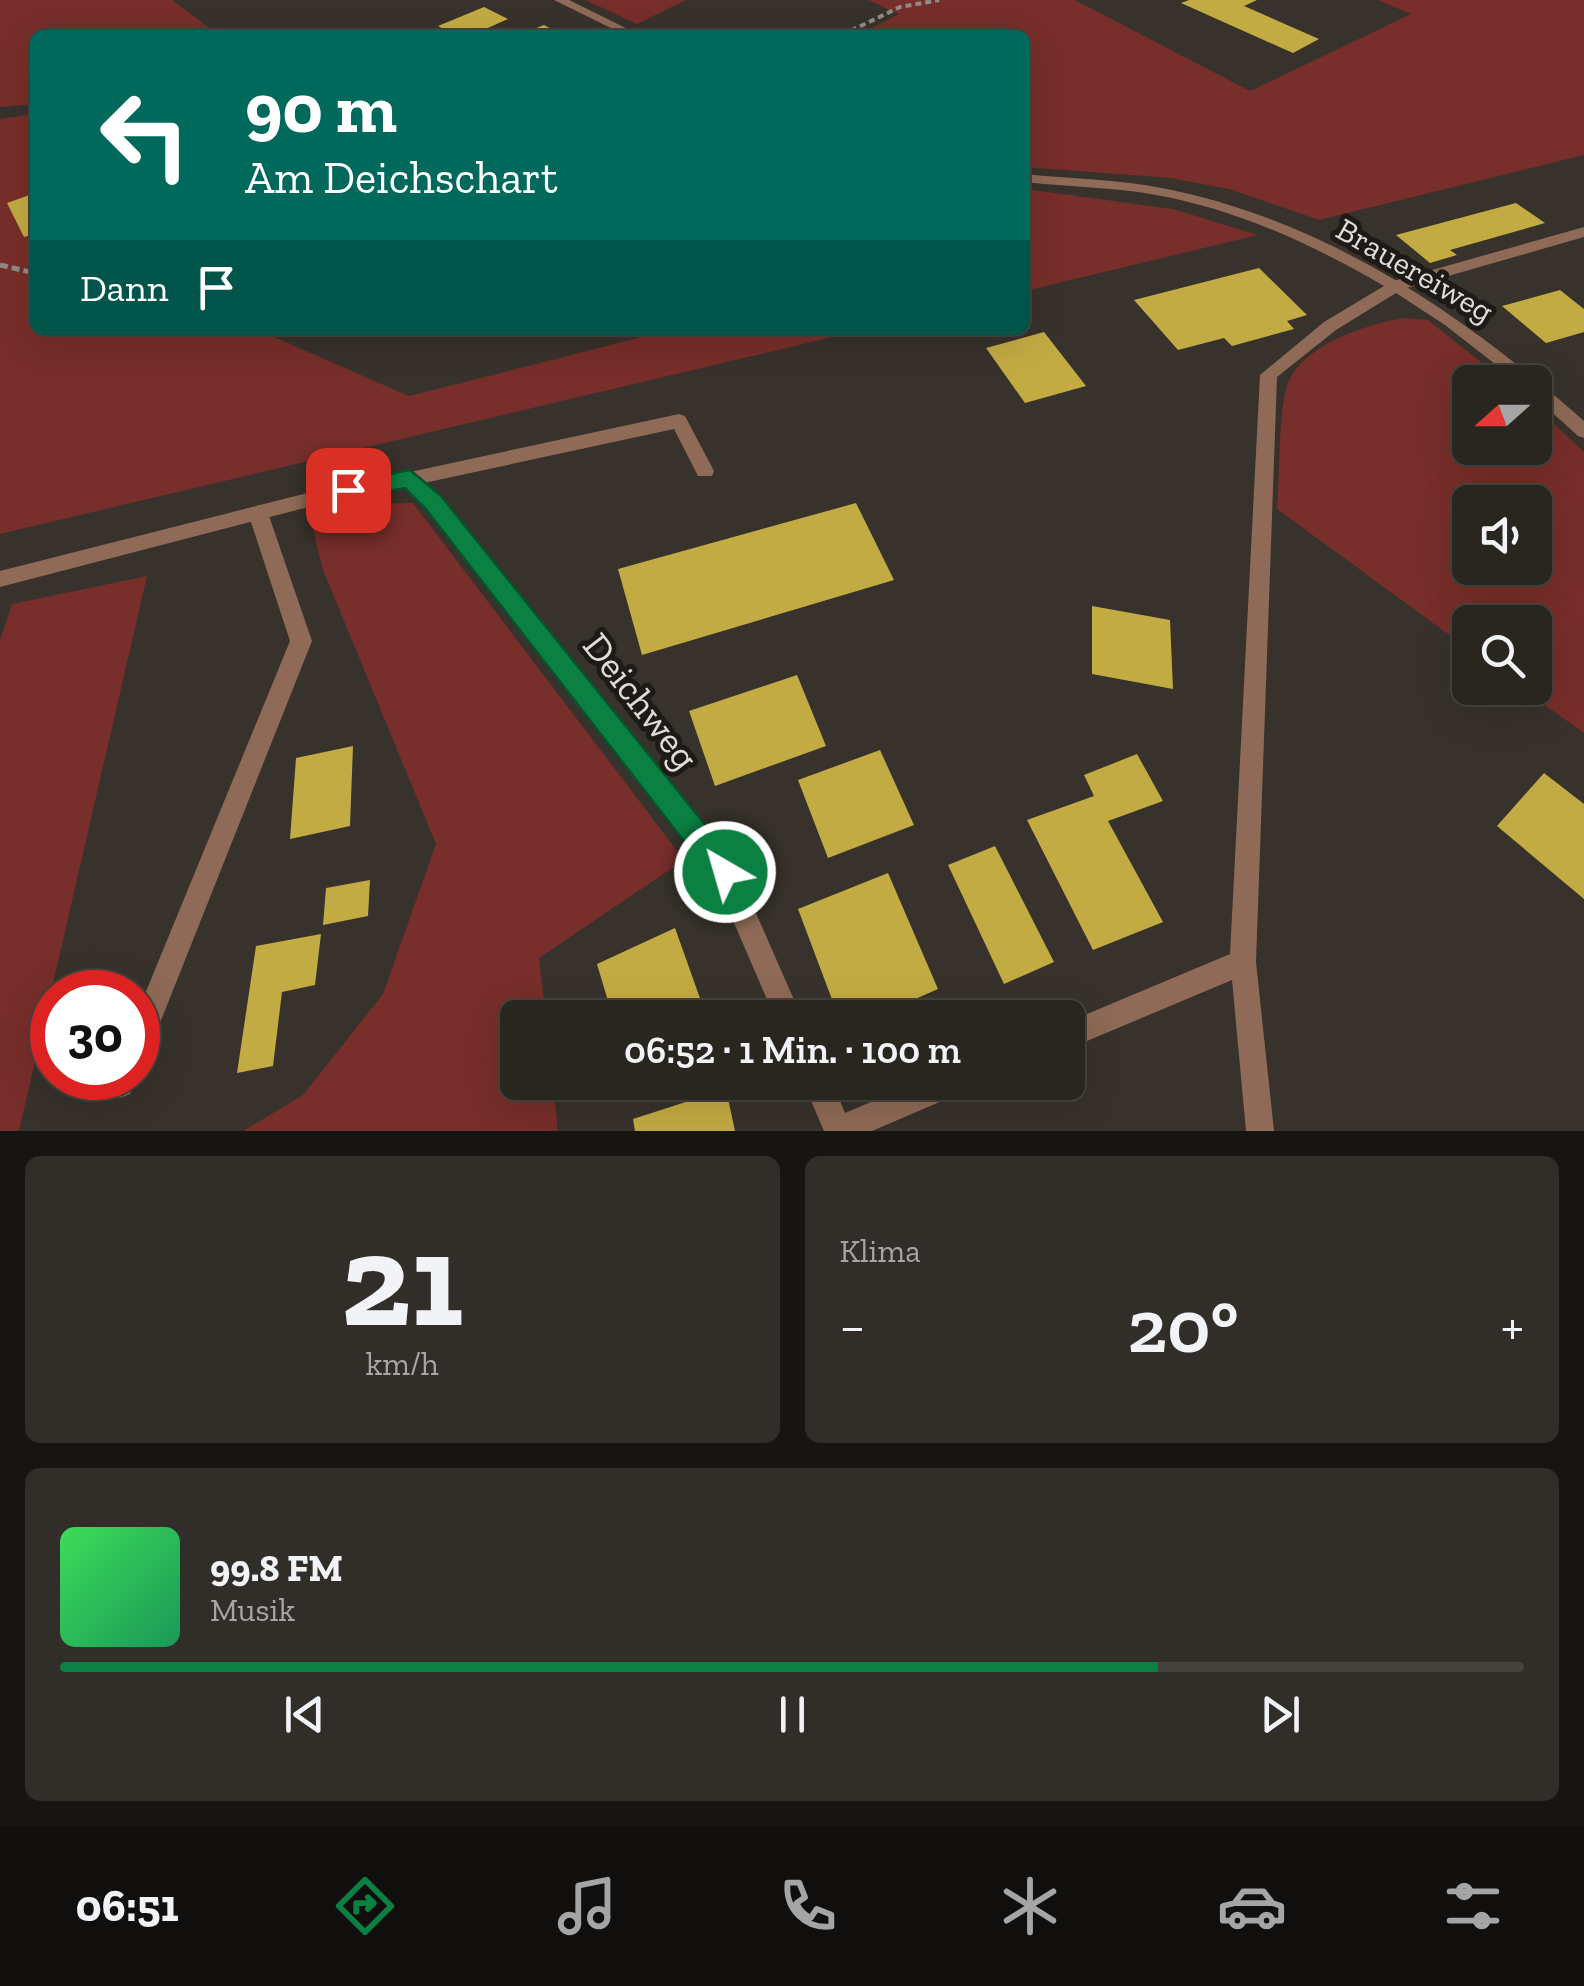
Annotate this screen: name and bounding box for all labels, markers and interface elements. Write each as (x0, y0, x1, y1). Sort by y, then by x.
text: 90 m (245, 66, 397, 150)
icon: left (80, 70, 210, 200)
text: Am Deichschart (245, 151, 558, 205)
street label: Brauereiweg (1330, 210, 1500, 330)
icon: arrive (189, 260, 244, 315)
text: Dann (80, 265, 169, 311)
north arrow (1452, 365, 1552, 465)
map controls (1452, 365, 1552, 705)
pin (306, 448, 391, 533)
icon: arrive (321, 463, 376, 518)
button: sound (1452, 485, 1552, 585)
button: search (1452, 605, 1552, 705)
street label: Deichweg (573, 623, 709, 779)
position arrow (673, 820, 777, 924)
speed limit sign: 30 (30, 970, 160, 1100)
text: 06:52 · 1 Min. · 100 m (624, 1027, 961, 1073)
text: 21 (341, 1202, 463, 1358)
text: Klima (840, 1232, 921, 1270)
text: 20° (1128, 1281, 1239, 1371)
text: − (840, 1293, 865, 1359)
text: + (1501, 1293, 1524, 1359)
text: km/h (366, 1345, 439, 1383)
text: 99.8 FM (210, 1545, 343, 1591)
text: Musik (210, 1591, 295, 1629)
icon: previous (277, 1687, 332, 1742)
icon: pause (765, 1687, 820, 1742)
icon: next (1253, 1687, 1308, 1742)
icon: directions (330, 1871, 400, 1941)
icon: music (552, 1871, 622, 1941)
icon: phone (773, 1871, 843, 1941)
icon: climate (995, 1871, 1065, 1941)
icon: car (1217, 1871, 1287, 1941)
icon: filters (1438, 1871, 1508, 1941)
text: 06:51 (76, 1879, 179, 1933)

